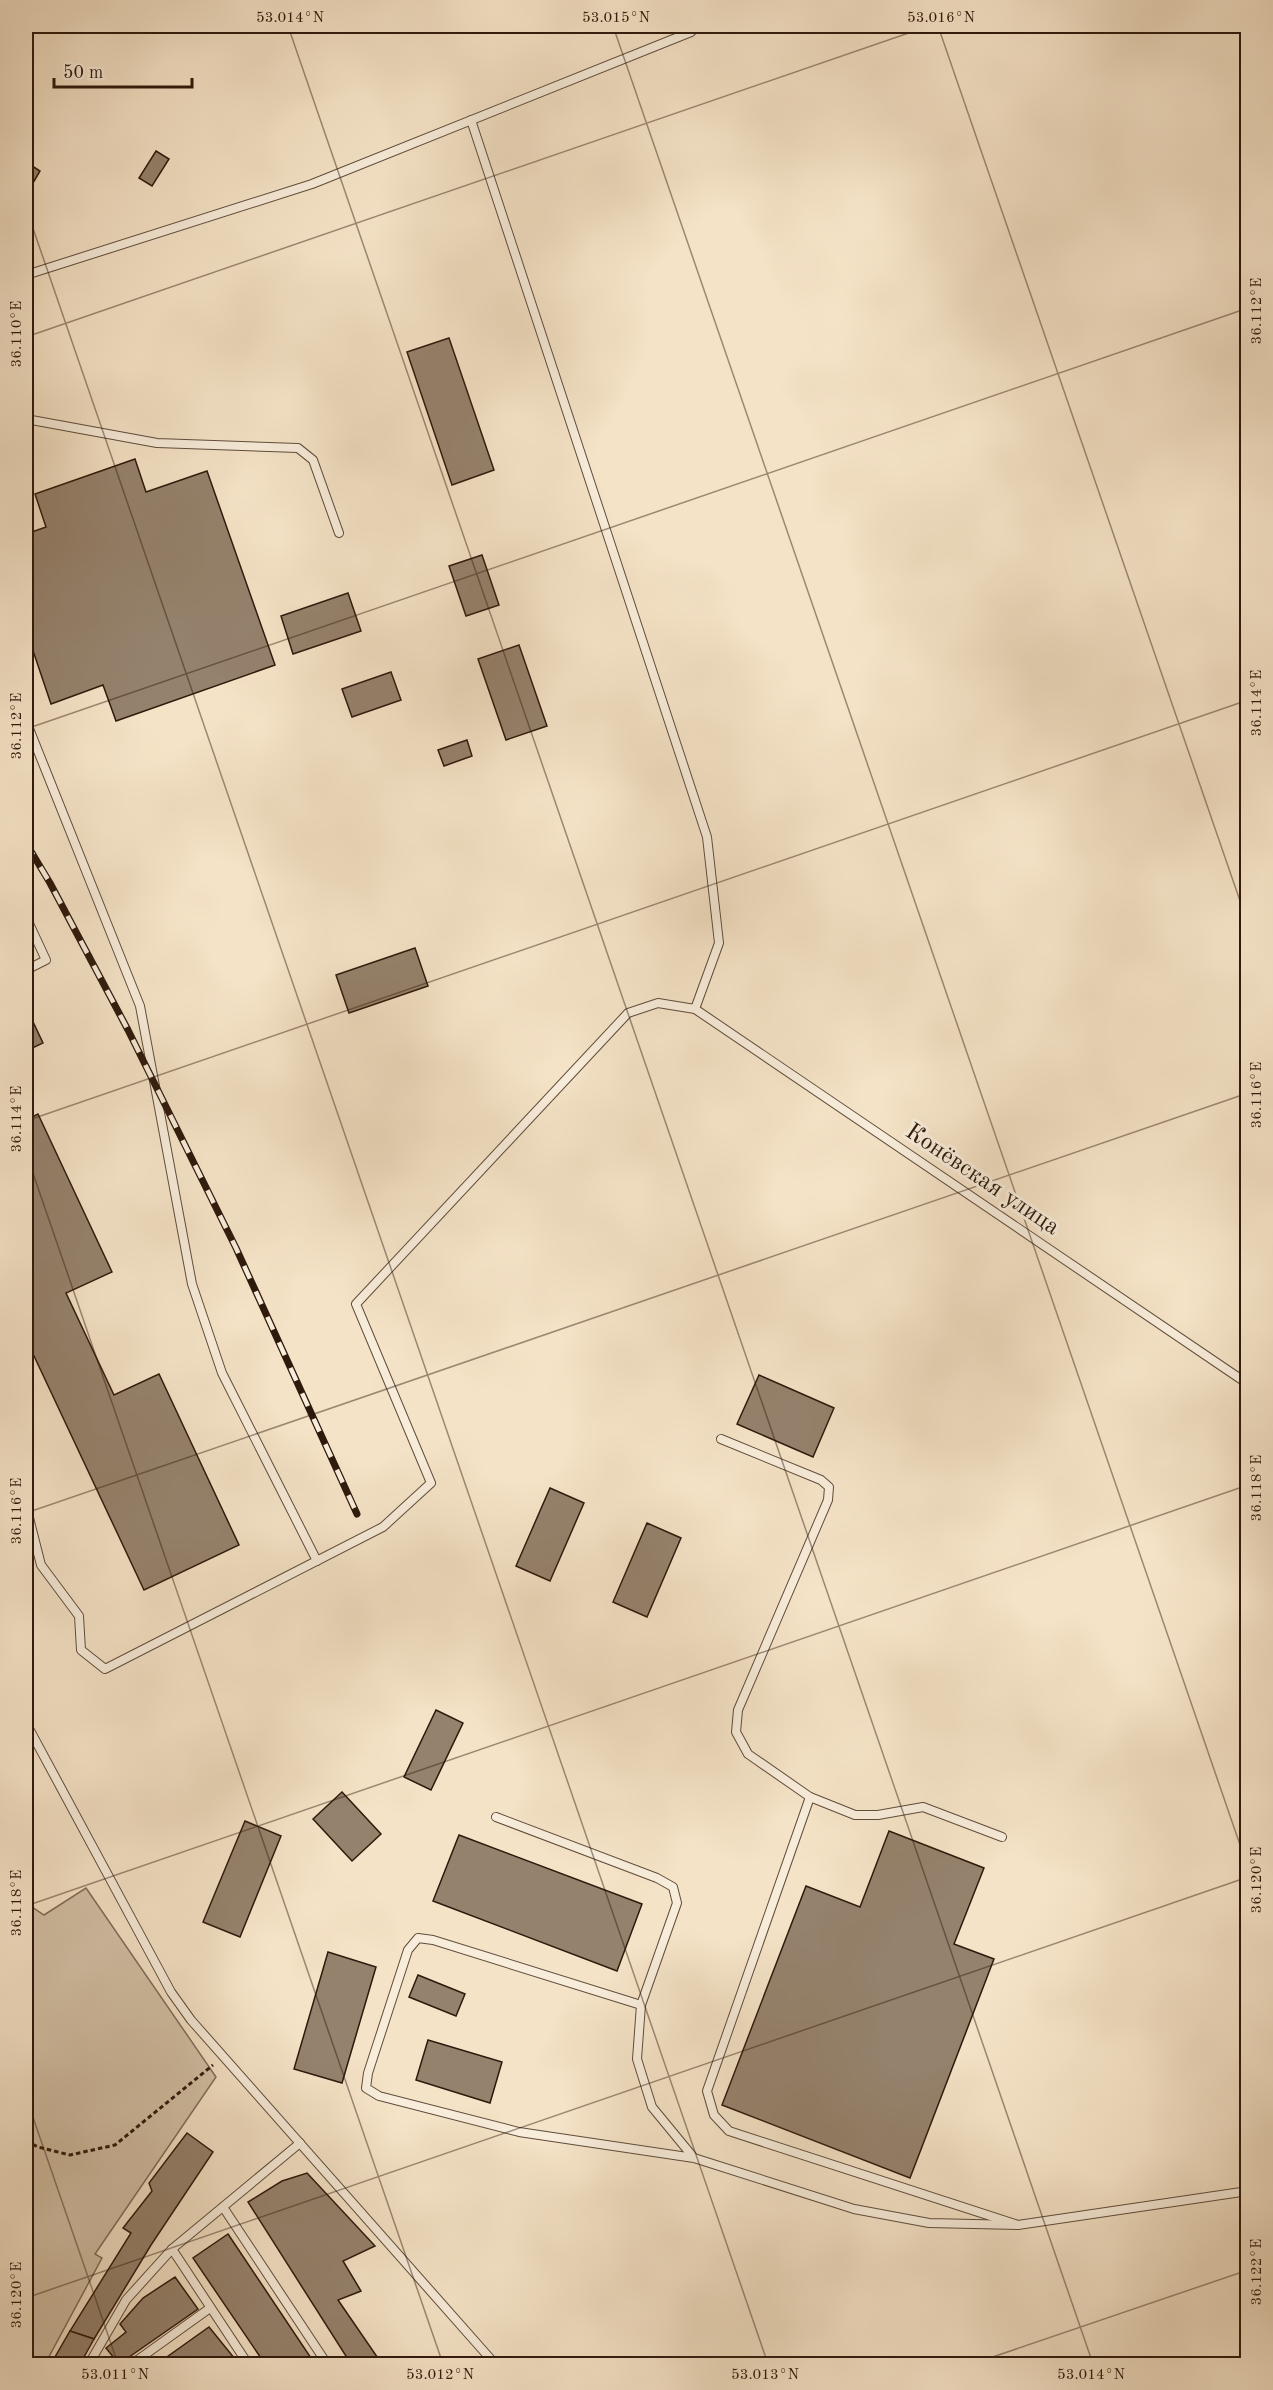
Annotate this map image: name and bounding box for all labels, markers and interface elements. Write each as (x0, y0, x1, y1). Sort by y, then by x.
text: 53.014°N (256, 11, 324, 26)
text: 53.015°N (582, 11, 650, 26)
text: 53.016°N (907, 11, 975, 26)
scale bar (54, 51, 192, 89)
text: 50 m (63, 64, 103, 82)
text: 36.112°E (1250, 278, 1265, 344)
text: 36.110°E (10, 301, 25, 367)
text: 36.114°E (1250, 670, 1265, 736)
text: 36.112°E (10, 693, 25, 759)
text: 36.116°E (1250, 1062, 1265, 1128)
text: 36.114°E (10, 1086, 25, 1152)
street label: Конёвская улица (901, 1120, 1063, 1240)
text: 36.118°E (1250, 1455, 1265, 1521)
text: 36.116°E (10, 1478, 25, 1544)
text: 36.120°E (1250, 1847, 1265, 1913)
text: 36.118°E (10, 1870, 25, 1936)
text: 36.122°E (1250, 2239, 1265, 2305)
text: 36.120°E (10, 2262, 25, 2328)
text: 53.011°N (81, 2368, 149, 2383)
text: 53.012°N (406, 2368, 474, 2383)
text: 53.013°N (731, 2368, 799, 2383)
text: 53.014°N (1057, 2368, 1125, 2383)

